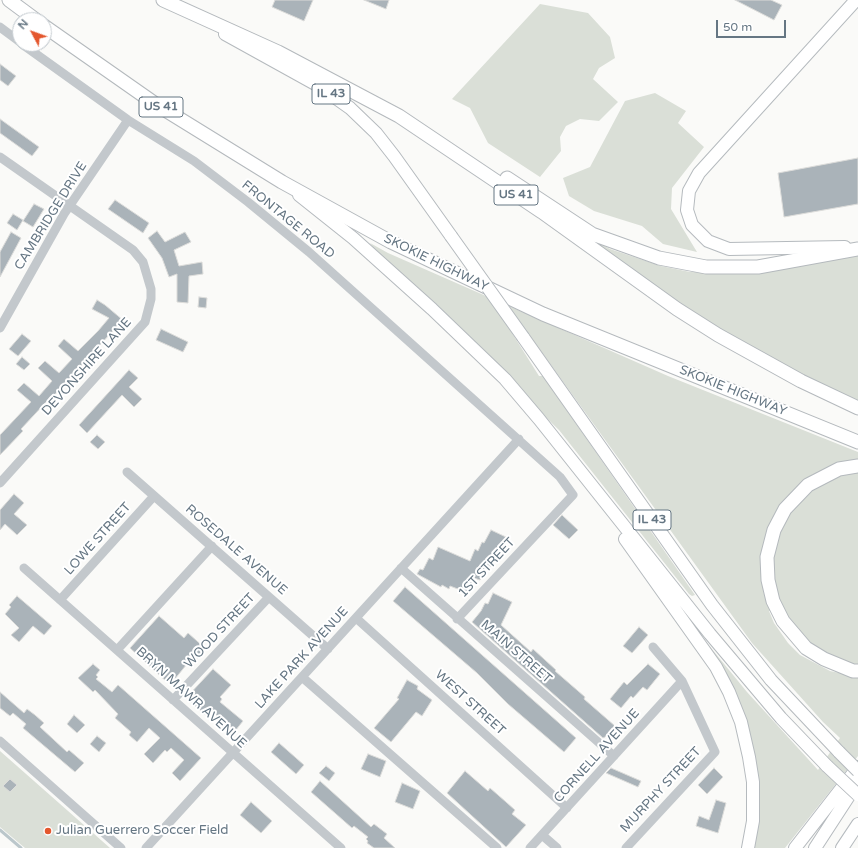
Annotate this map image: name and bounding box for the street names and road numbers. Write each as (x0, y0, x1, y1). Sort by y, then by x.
road number: IL 43 (312, 84, 350, 104)
road number: US 41 (139, 97, 183, 117)
street label: CAMBRIDGE DRIVE (11, 159, 91, 273)
street label: FRONTAGE ROAD (238, 178, 338, 262)
road number: US 41 (494, 185, 538, 205)
street label: SKOKIE HIGHWAY (381, 231, 491, 295)
street label: DEVONSHIRE LANE (39, 315, 135, 419)
street label: SKOKIE HIGHWAY (677, 362, 789, 420)
street label: LOWE STREET (61, 500, 135, 578)
street label: ROSEDALE AVENUE (182, 502, 290, 598)
road number: IL 43 (633, 510, 671, 530)
street label: 1ST STREET (455, 535, 519, 601)
street label: WOOD STREET (181, 590, 259, 672)
street label: LAKE PARK AVENUE (252, 604, 352, 712)
street label: MAIN STREET (477, 617, 555, 687)
street label: BRYN MAWR AVENUE (132, 644, 250, 752)
street label: WEST STREET (432, 667, 508, 739)
street label: CORNELL AVENUE (551, 706, 643, 806)
street label: MURPHY STREET (617, 744, 705, 836)

